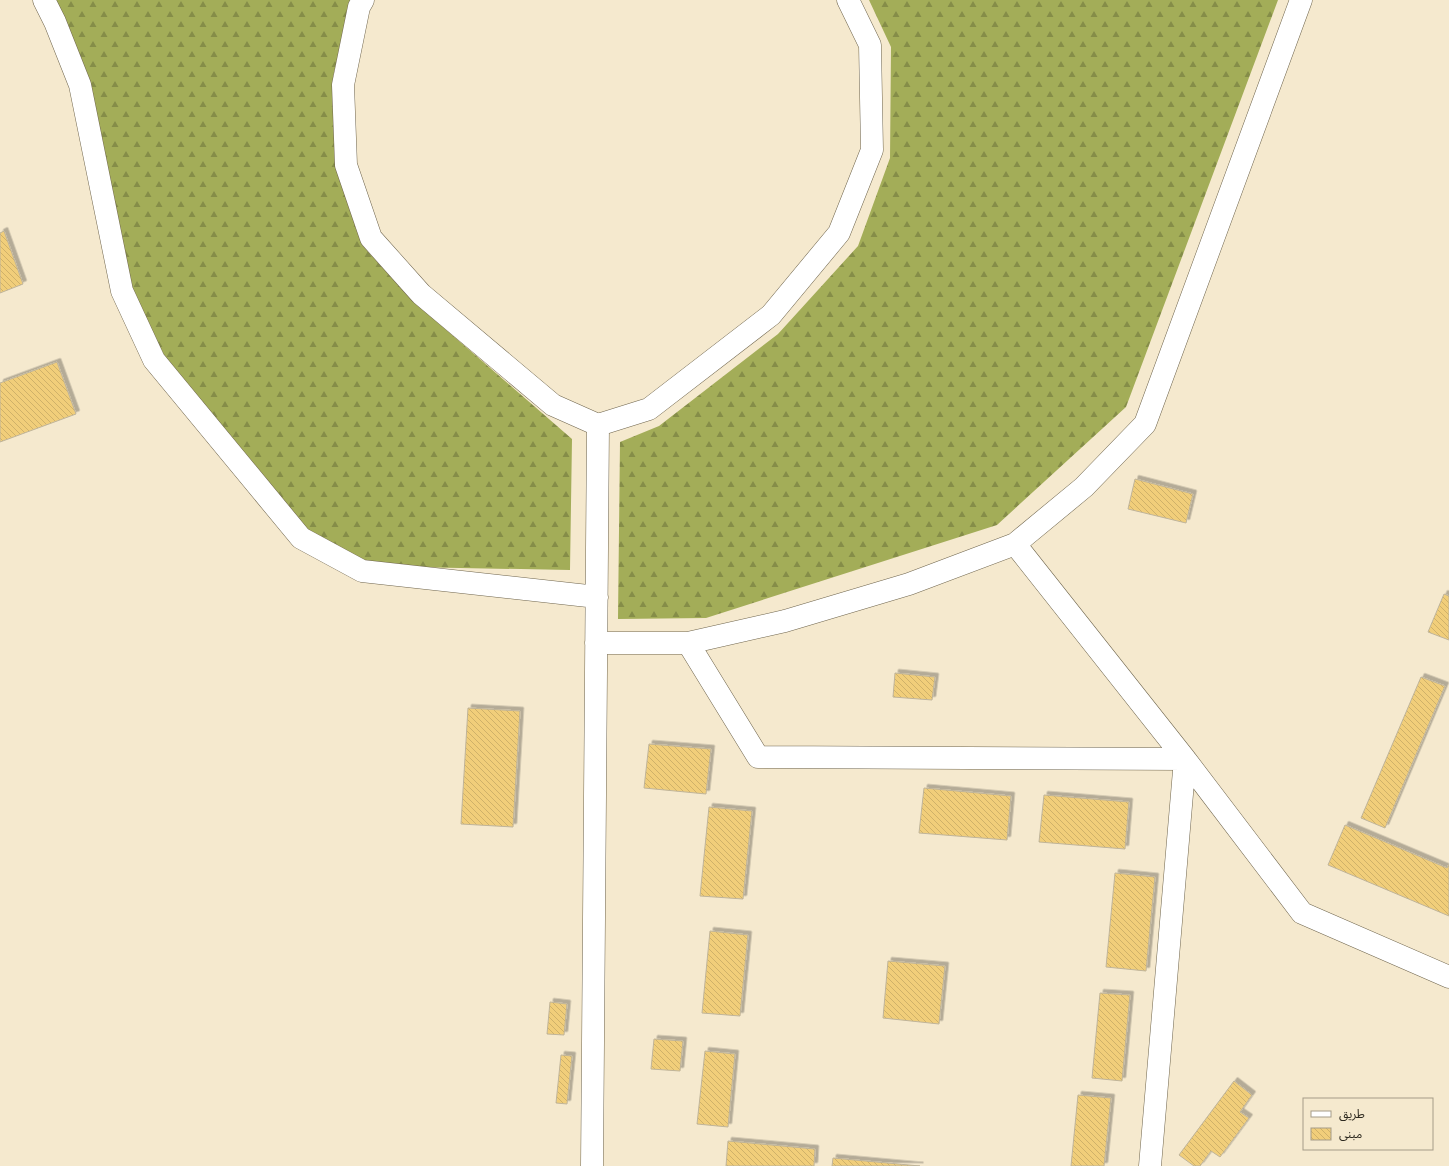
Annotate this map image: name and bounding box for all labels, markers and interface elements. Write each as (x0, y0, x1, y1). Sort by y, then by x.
legend (1303, 1098, 1433, 1150)
text: طريق (1339, 1107, 1365, 1122)
text: مبنى (1339, 1127, 1362, 1141)

